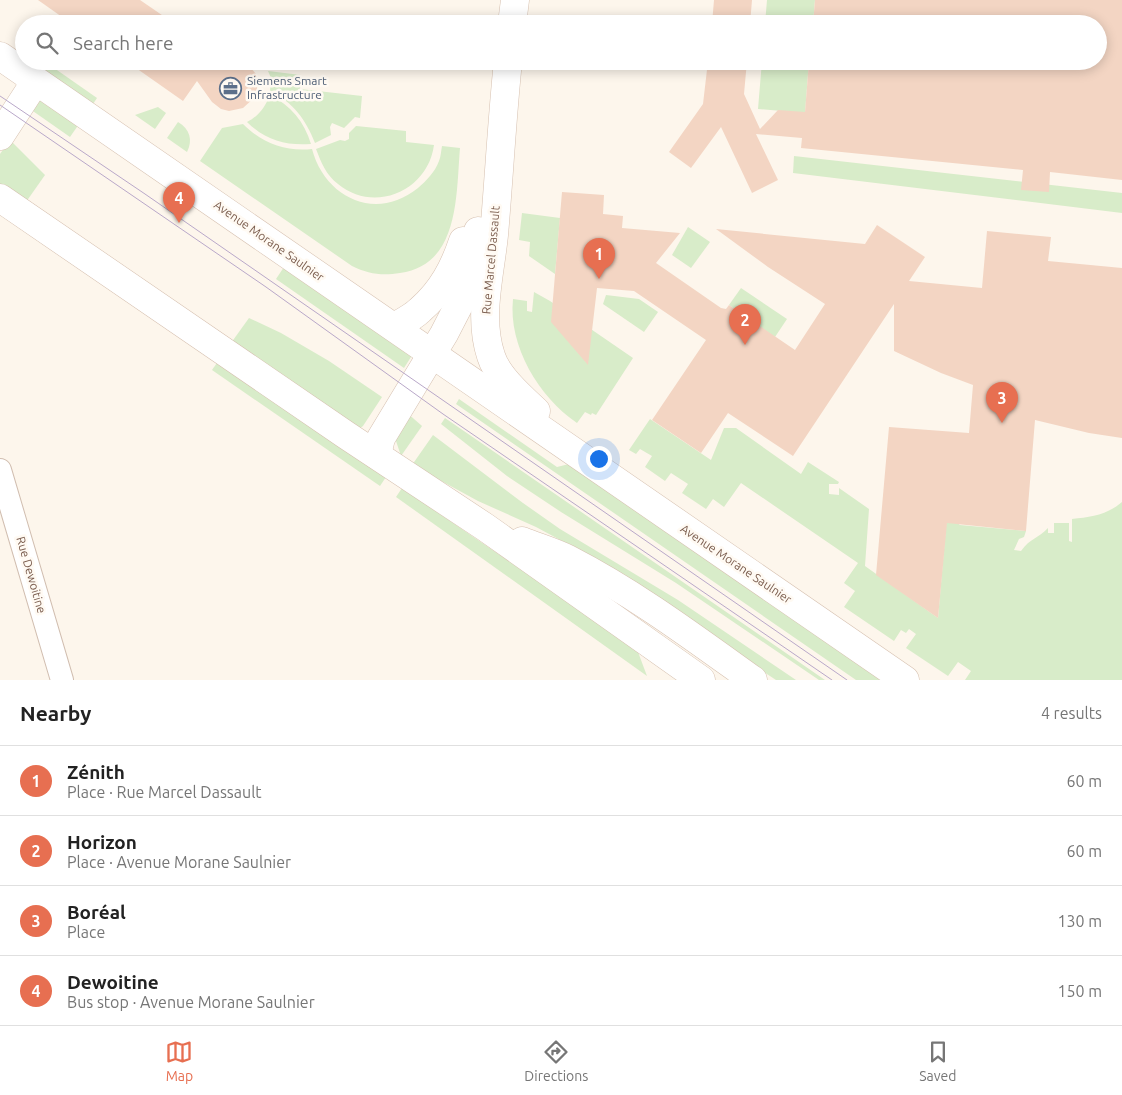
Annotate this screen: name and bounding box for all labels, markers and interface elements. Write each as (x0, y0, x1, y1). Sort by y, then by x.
search box (15, 15, 1107, 70)
icon: search (33, 29, 61, 57)
text: Search here (73, 32, 173, 54)
place label: Siemens Smart Infrastructure (247, 74, 327, 101)
office icon: Siemens Smart Infrastructure (219, 76, 243, 100)
pin: 4 (163, 182, 195, 223)
street label: Avenue Morane Saulnier (212, 198, 327, 284)
street label: Rue Marcel Dassault (479, 205, 502, 315)
pin: 1 (583, 238, 615, 279)
pin: 2 (729, 304, 761, 345)
pin: 3 (986, 382, 1018, 423)
your location (586, 446, 612, 472)
street label: Avenue Morane Saulnier (678, 522, 795, 606)
street label: Rue Dewoitine (14, 535, 49, 615)
text: Nearby (20, 701, 91, 725)
text: 4 results (1041, 704, 1102, 722)
text: Zénith (67, 761, 125, 783)
text: 1 (31, 772, 41, 790)
text: 60 m (1066, 772, 1102, 790)
text: Place · Rue Marcel Dassault (67, 783, 262, 801)
text: Horizon (67, 831, 137, 853)
text: 2 (31, 842, 41, 860)
text: 60 m (1066, 842, 1102, 860)
text: Place · Avenue Morane Saulnier (67, 853, 291, 871)
text: Boréal (67, 901, 126, 923)
text: 3 (31, 912, 41, 930)
text: 130 m (1057, 912, 1102, 930)
text: Place (67, 923, 105, 941)
text: Dewoitine (67, 971, 159, 993)
text: 4 (31, 982, 41, 1000)
text: 150 m (1057, 982, 1102, 1000)
text: Bus stop · Avenue Morane Saulnier (67, 993, 315, 1011)
tab: Map (165, 1038, 193, 1084)
tab: Directions (524, 1038, 588, 1084)
tab: Saved (919, 1038, 957, 1084)

